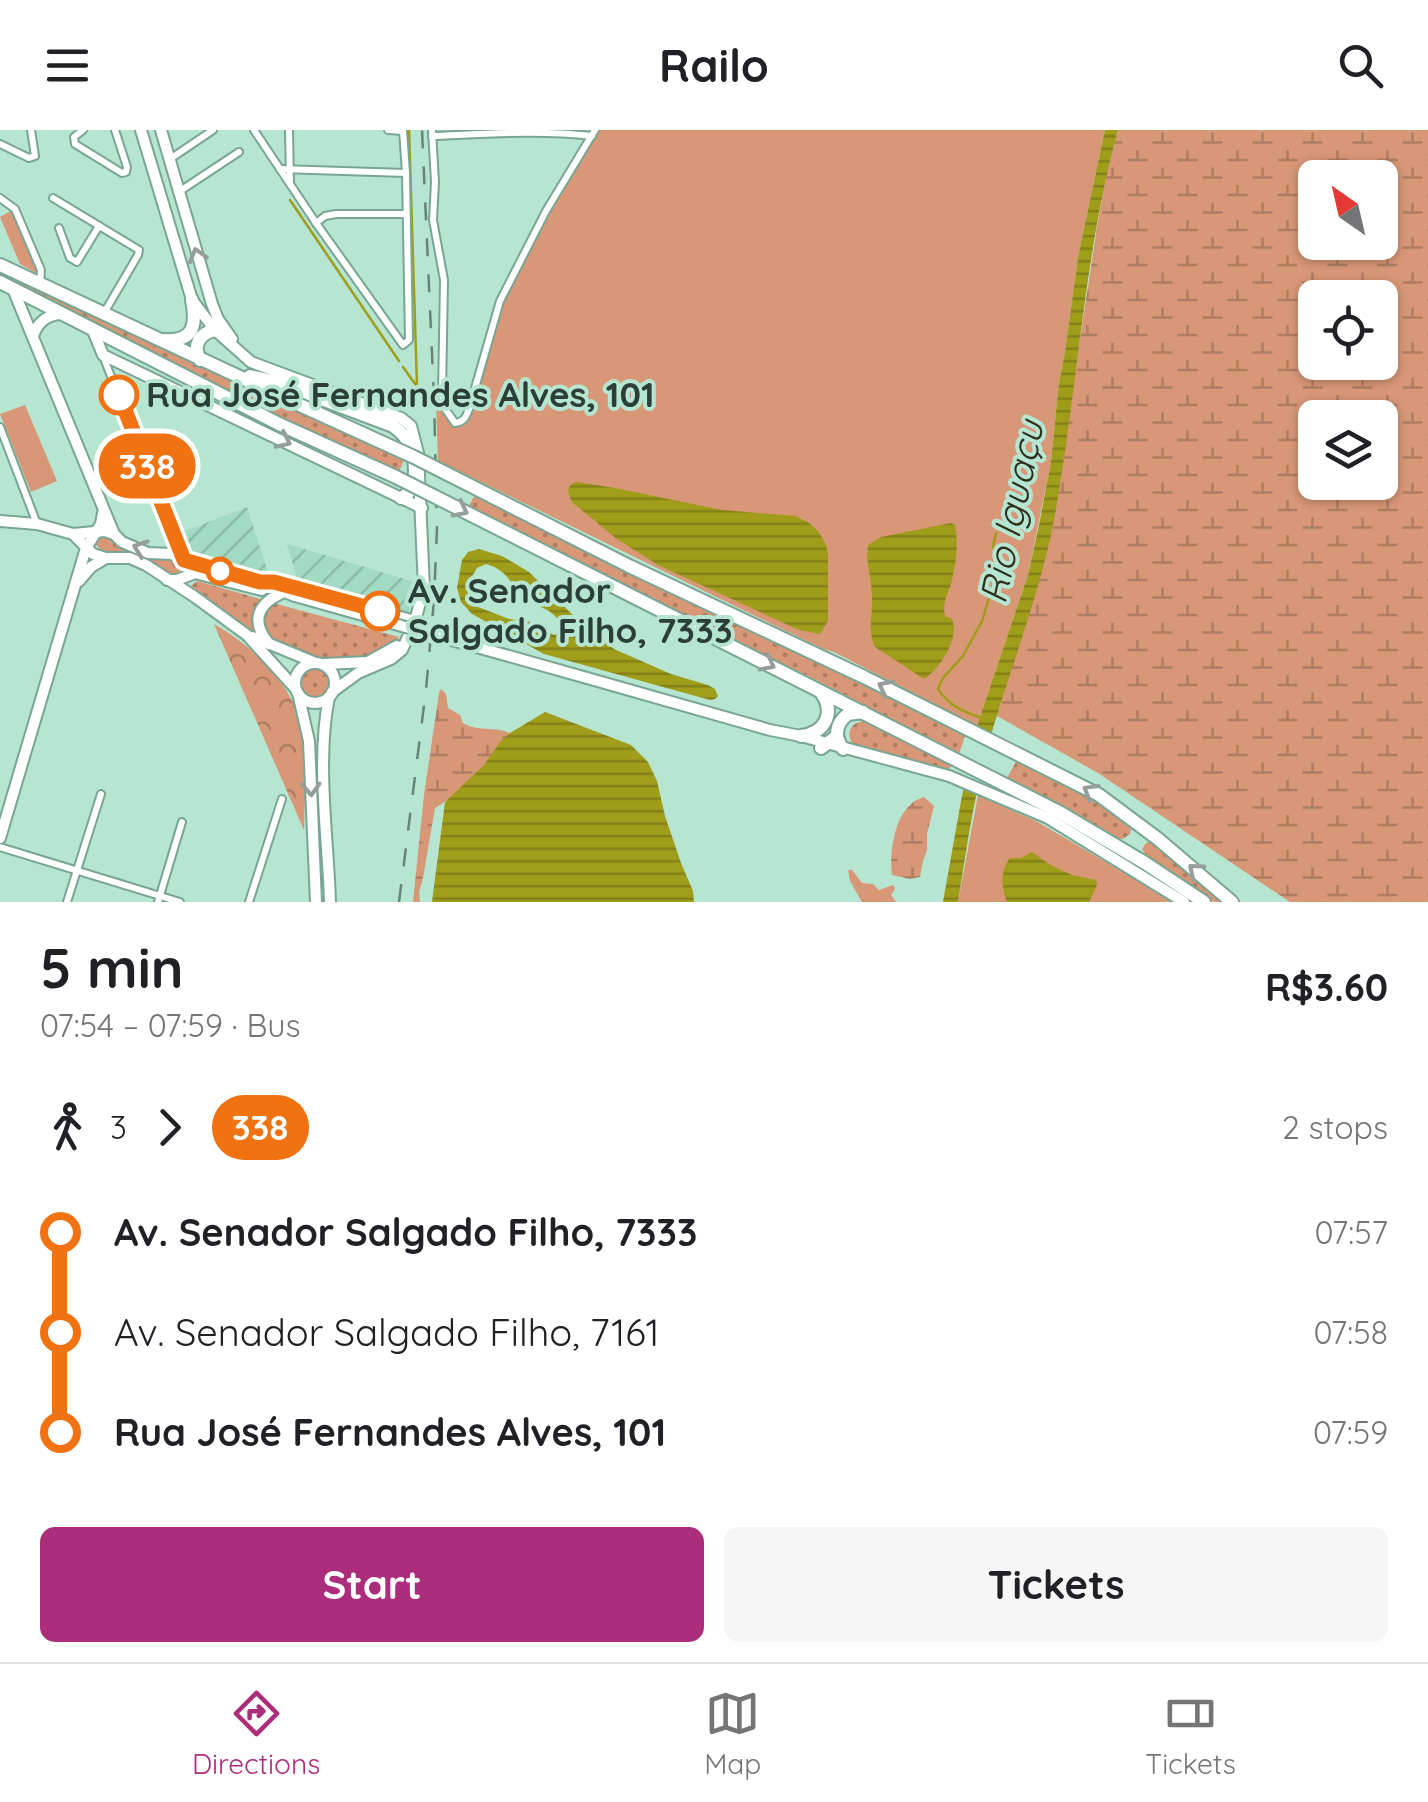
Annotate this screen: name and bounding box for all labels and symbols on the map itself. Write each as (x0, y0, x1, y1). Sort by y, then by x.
north arrow (1298, 160, 1398, 260)
one-way arrow (188, 247, 209, 264)
place label: Rua José Fernandes Alves, 101 (146, 372, 655, 416)
marker: Rua José Fernandes Alves, 101 (100, 376, 138, 414)
water label: Rio Iguaçu (968, 414, 1054, 608)
one-way arrow (274, 428, 292, 448)
line badge: 338 (90, 434, 204, 498)
one-way arrow (451, 498, 469, 518)
one-way arrow (132, 539, 149, 560)
unlabelled marker (207, 558, 233, 584)
place label: Av. Senador Salgado Filho, 7333 (408, 568, 733, 652)
marker: Av. Senador Salgado Filho, 7333 (361, 592, 399, 630)
one-way arrow (758, 652, 776, 672)
one-way arrow (877, 680, 895, 699)
one-way arrow (300, 782, 321, 798)
one-way arrow (1083, 784, 1101, 804)
one-way arrow (1188, 864, 1206, 882)

